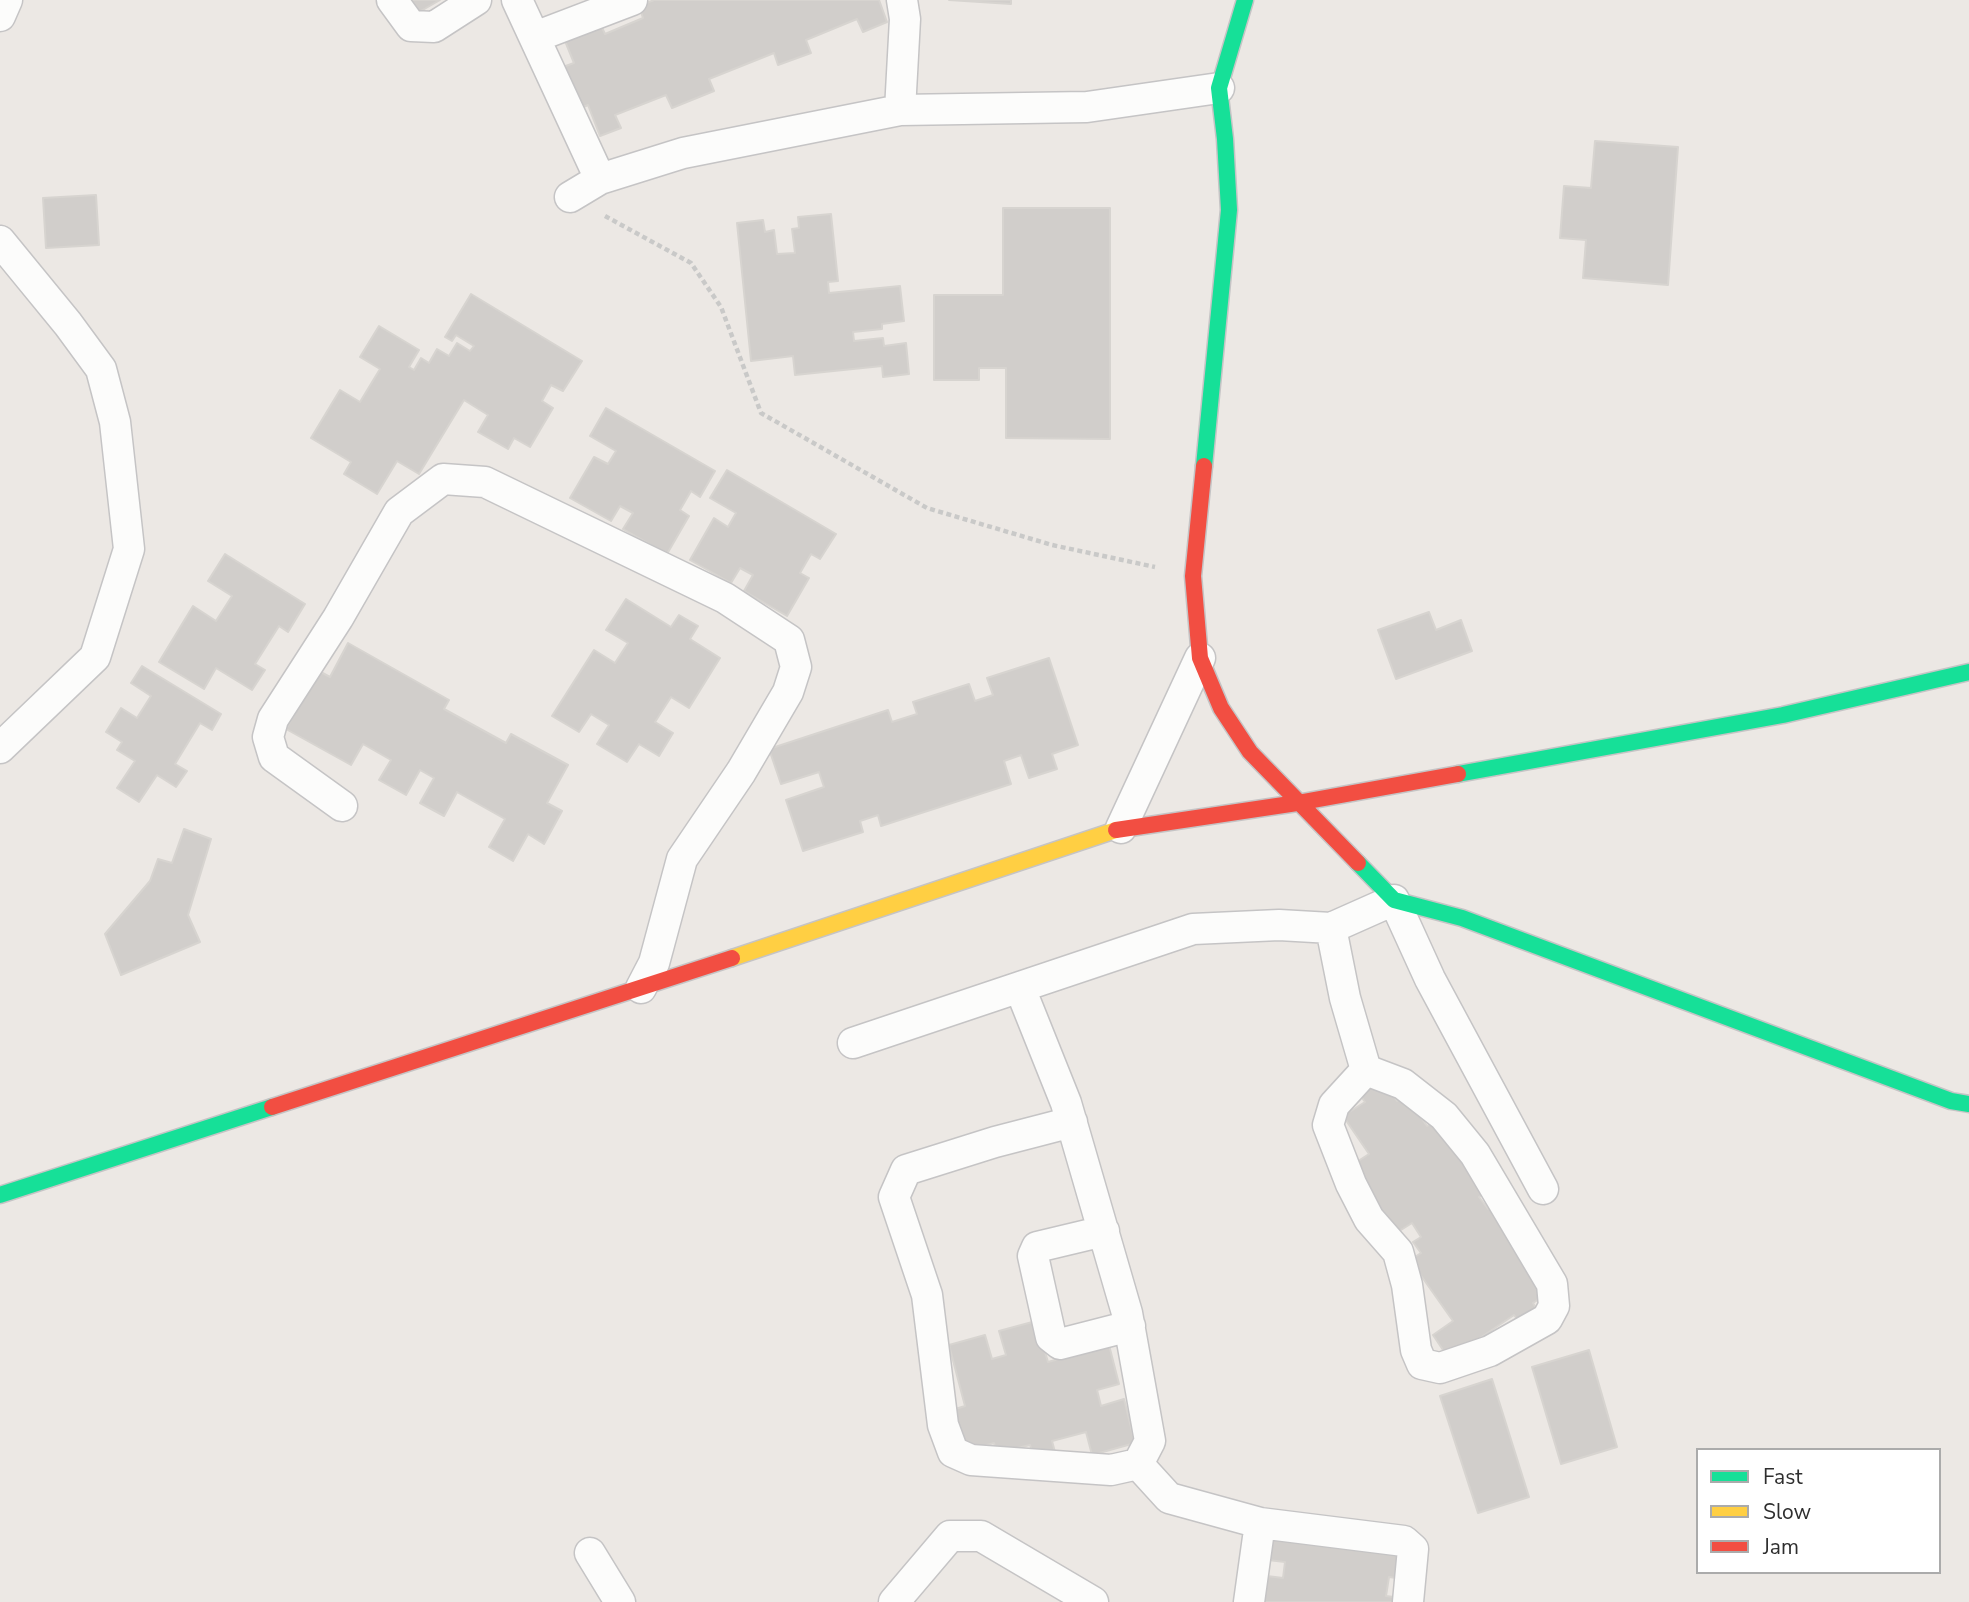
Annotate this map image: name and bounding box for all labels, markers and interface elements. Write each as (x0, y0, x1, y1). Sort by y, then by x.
legend (1696, 1448, 1941, 1574)
text: Fast (1763, 1463, 1803, 1491)
text: Slow (1763, 1498, 1811, 1526)
text: Jam (1763, 1533, 1799, 1561)

